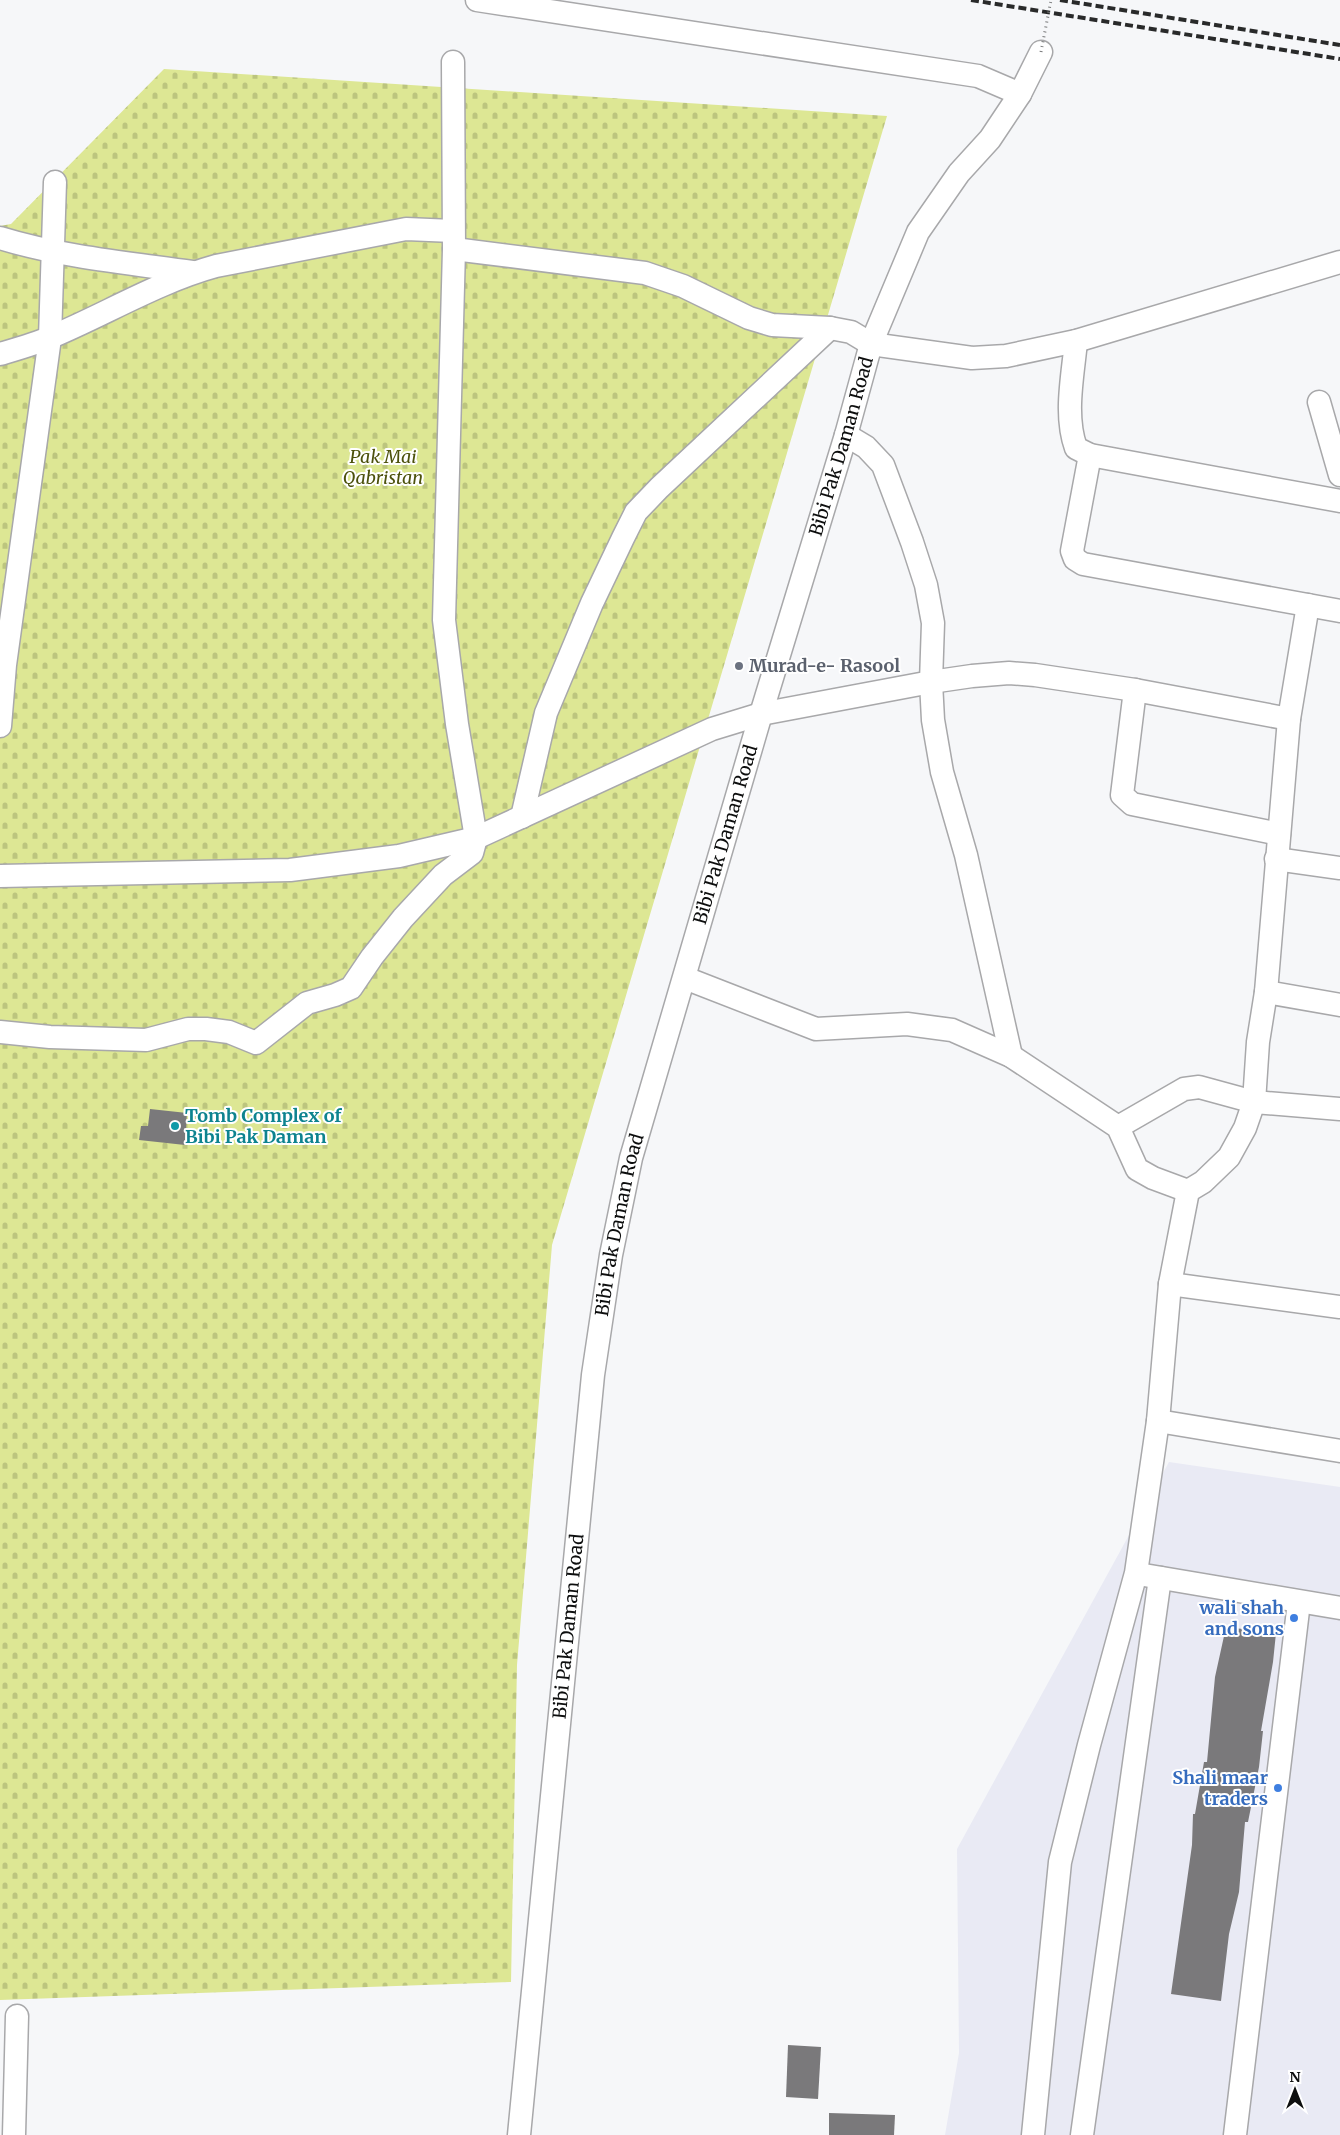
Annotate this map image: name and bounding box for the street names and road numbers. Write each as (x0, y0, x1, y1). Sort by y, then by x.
street label: Bibi Pak Daman Road (804, 354, 878, 539)
street label: Bibi Pak Daman Road (688, 742, 762, 927)
street label: Bibi Pak Daman Road (590, 1131, 649, 1318)
street label: Bibi Pak Daman Road (548, 1533, 588, 1720)

